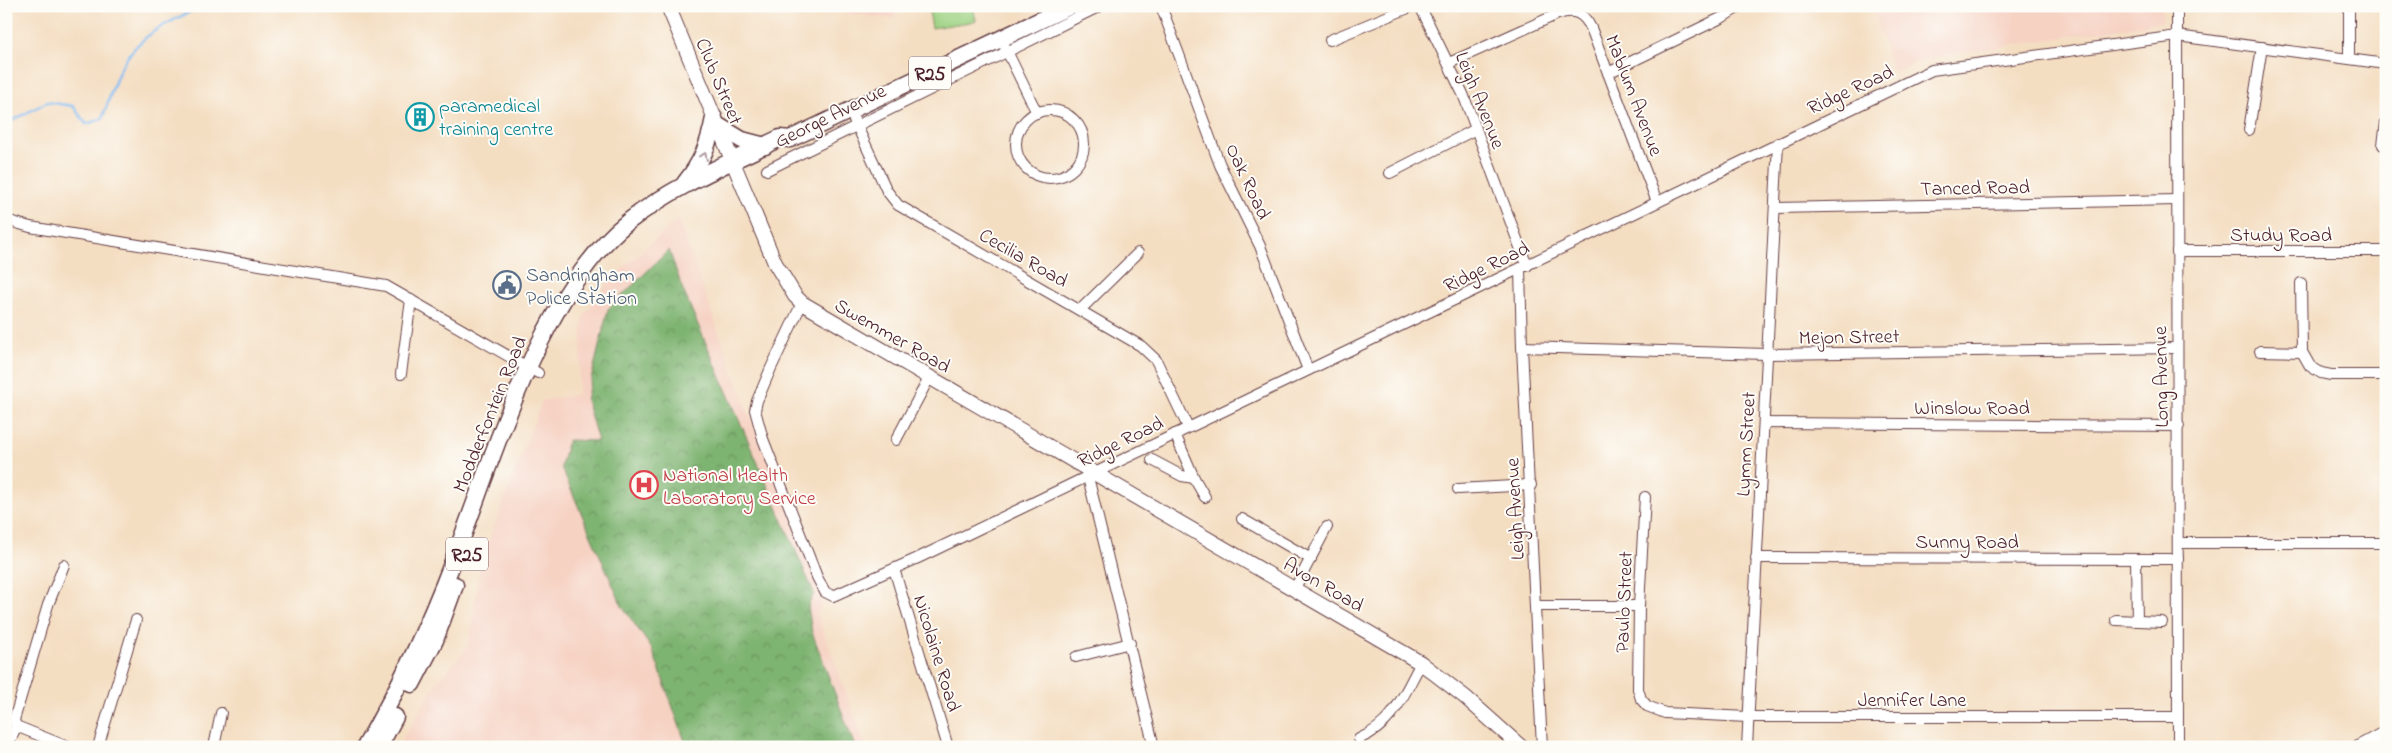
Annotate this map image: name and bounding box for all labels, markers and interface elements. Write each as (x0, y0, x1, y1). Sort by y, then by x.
street label: Mablum Avenue (1596, 31, 1669, 161)
street label: Club Street (686, 34, 749, 130)
street label: Leigh Avenue (1445, 48, 1511, 154)
road number: R25 (909, 56, 951, 90)
street label: Ridge Road (1803, 59, 1899, 125)
street label: George Avenue (770, 78, 892, 158)
place label: paramedical training centre (439, 93, 553, 146)
building icon: paramedical training centre (405, 102, 435, 132)
street label: Oak Road (1216, 139, 1277, 225)
one-way arrow (697, 152, 708, 161)
street label: Tanced Road (1920, 174, 2030, 205)
street label: Cecilia Road (973, 222, 1073, 296)
street label: Study Road (2230, 222, 2332, 251)
street label: Ridge Road (1439, 235, 1535, 302)
place label: Sandringham Police Station (526, 262, 637, 314)
public building icon: Sandringham Police Station (492, 270, 522, 300)
street label: Swemmer Road (828, 292, 955, 382)
street label: Mejon Street (1798, 323, 1900, 354)
street label: Long Avenue (2147, 326, 2179, 428)
street label: Modderfontein Road (447, 332, 536, 497)
street label: Lymm Street (1730, 391, 1765, 497)
street label: Winslow Road (1914, 395, 2030, 424)
street label: Ridge Road (1073, 410, 1169, 477)
street label: Leigh Avenue (1499, 457, 1535, 561)
place label: National Health Laboratory Service (663, 462, 816, 514)
hospital icon: National Health Laboratory Service (629, 470, 659, 500)
street label: Sunny Road (1915, 529, 2019, 558)
road number: R25 (446, 538, 488, 570)
street label: Paulo Street (1609, 550, 1642, 653)
street label: Avon Road (1277, 551, 1368, 621)
street label: Nicolaine Road (904, 592, 967, 716)
street label: Jennifer Lane (1858, 687, 1966, 716)

